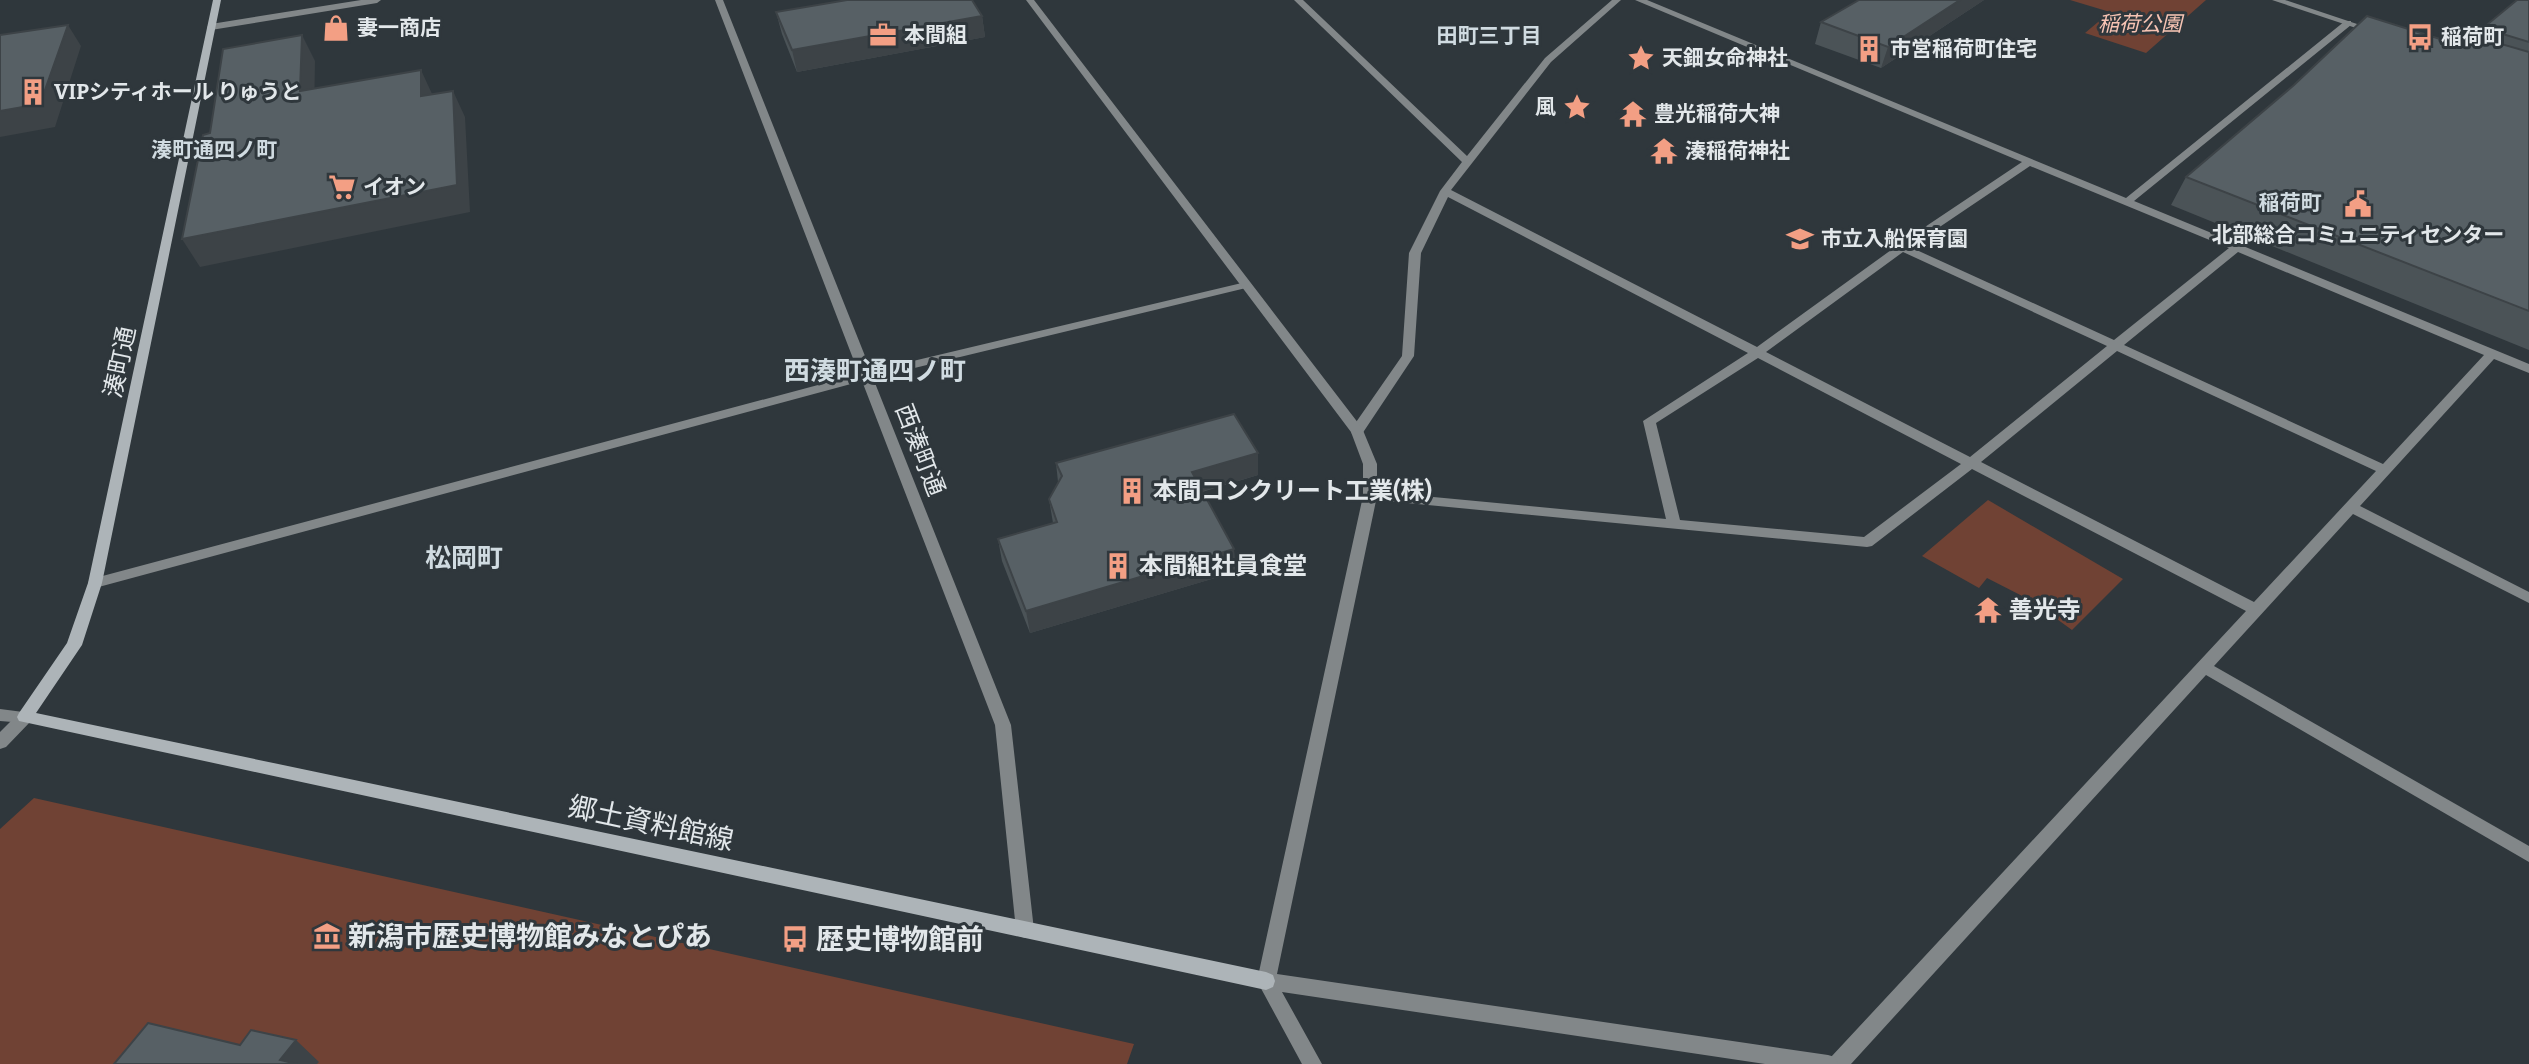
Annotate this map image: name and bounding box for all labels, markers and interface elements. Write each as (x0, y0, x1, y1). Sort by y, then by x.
park label: 稲荷公園 (2098, 11, 2185, 37)
shop icon: 妻一商店 (321, 13, 351, 43)
place label: 妻一商店 (357, 15, 441, 41)
office icon: 本間組 (868, 20, 898, 50)
place label: 本間組 (904, 22, 967, 48)
bus stop icon: 稲荷町 (2405, 22, 2435, 52)
district label: 田町三丁目 (1437, 23, 1542, 49)
place label: 稲荷町 (2441, 24, 2504, 50)
building icon: 市営稲荷町住宅 (1854, 34, 1884, 64)
place label: 市営稲荷町住宅 (1890, 36, 2037, 62)
place icon: 天鈿女命神社 (1626, 43, 1656, 73)
place label: 天鈿女命神社 (1662, 45, 1788, 71)
building icon: VIPシティホール りゅうと (18, 77, 48, 107)
place label: VIPシティホール りゅうと (54, 79, 302, 105)
place icon: 風 (1562, 92, 1592, 122)
place label: 風 (1535, 94, 1556, 120)
temple icon: 豊光稲荷大神 (1618, 99, 1648, 129)
place label: 豊光稲荷大神 (1654, 101, 1780, 127)
temple icon: 湊稲荷神社 (1649, 136, 1679, 166)
district label: 湊町通四ノ町 (151, 137, 277, 163)
place label: 湊稲荷神社 (1685, 138, 1790, 164)
supermarket icon: イオン (327, 172, 357, 202)
place label: イオン (363, 174, 426, 200)
public building icon: 北部総合コミュニティセンター (2343, 189, 2373, 219)
district label: 稲荷町 (2259, 190, 2322, 216)
place label: 北部総合コミュニティセンター (2212, 222, 2504, 248)
school or university icon: 市立入船保育園 (1785, 224, 1815, 254)
place label: 市立入船保育園 (1821, 226, 1968, 252)
street label: 湊町通 (99, 324, 141, 400)
district label: 西湊町通四ノ町 (784, 356, 966, 387)
street label: 西湊町通 (890, 400, 950, 500)
building icon: 本間コンクリート工業(株) (1117, 476, 1147, 506)
place label: 本間コンクリート工業(株) (1153, 477, 1432, 505)
district label: 松岡町 (425, 543, 503, 574)
building icon: 本間組社員食堂 (1103, 551, 1133, 581)
place label: 本間組社員食堂 (1139, 552, 1307, 580)
temple icon: 善光寺 (1973, 595, 2003, 625)
place label: 善光寺 (2009, 596, 2081, 624)
street label: 郷土資料館線 (565, 790, 736, 857)
place label: 新潟市歴史博物館みなとぴあ (348, 920, 712, 953)
museum icon: 新潟市歴史博物館みなとぴあ (312, 921, 342, 951)
place label: 歴史博物館前 (816, 923, 984, 956)
bus stop icon: 歴史博物館前 (780, 924, 810, 954)

